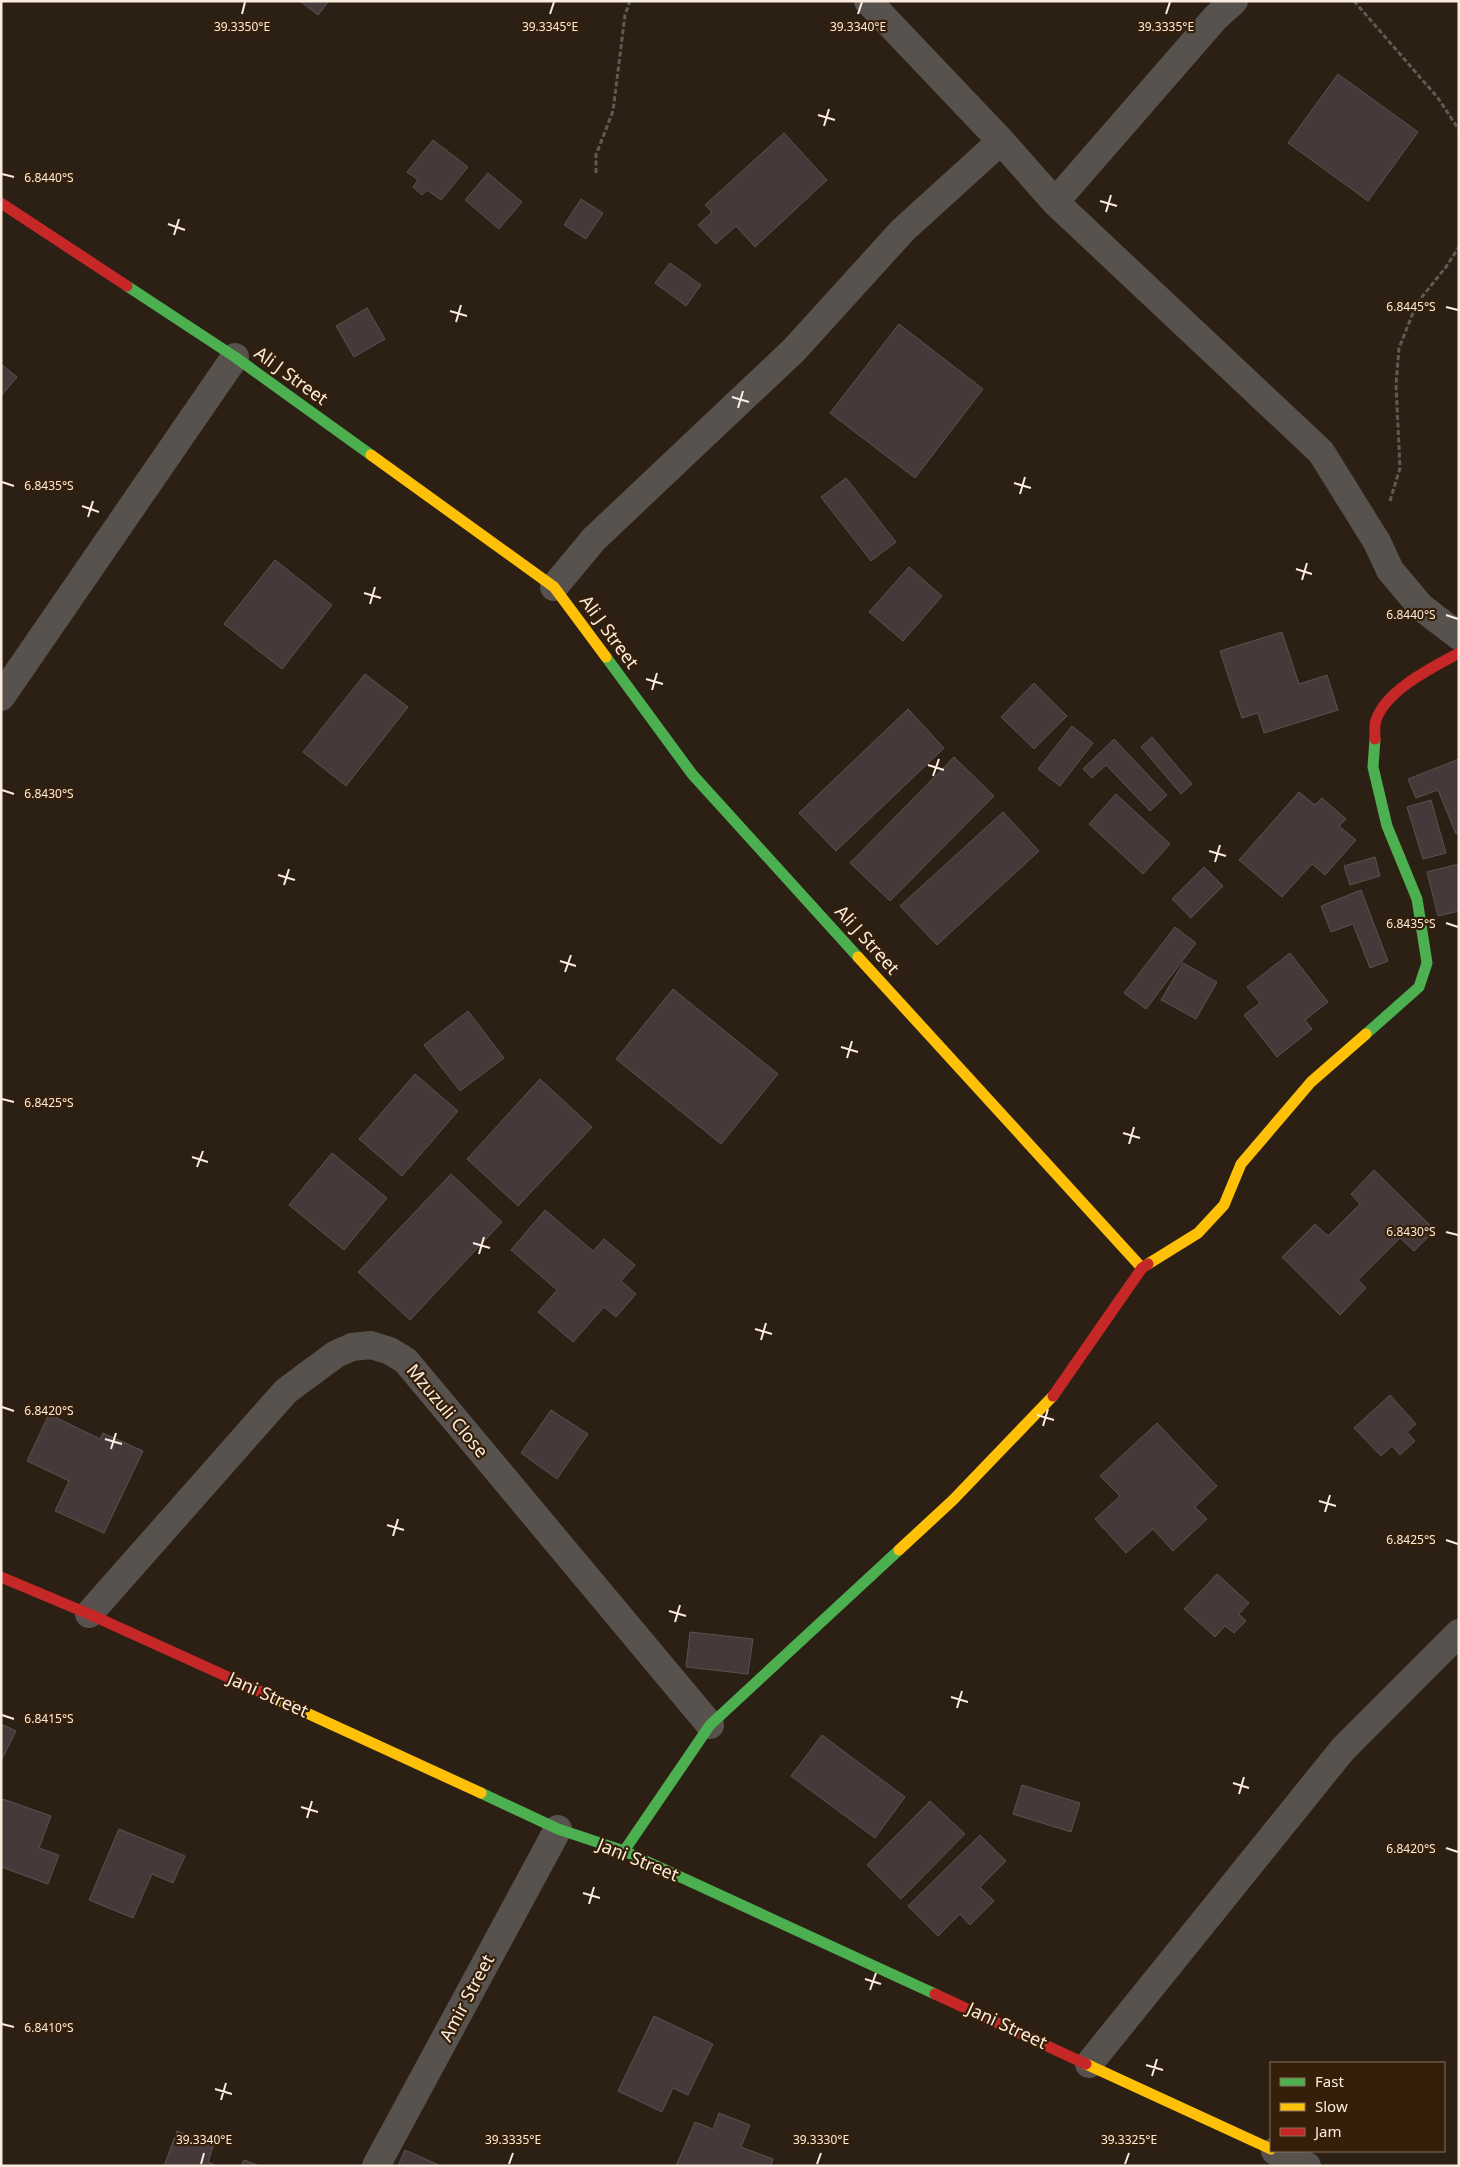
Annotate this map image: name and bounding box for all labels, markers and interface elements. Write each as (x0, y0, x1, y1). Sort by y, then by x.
text: 39.3350°E (214, 18, 270, 35)
text: 39.3345°E (522, 18, 578, 35)
text: 39.3340°E (830, 18, 886, 35)
text: 39.3335°E (1138, 18, 1194, 35)
text: 6.8440°S (24, 169, 74, 186)
text: 6.8445°S (1386, 298, 1436, 315)
street label: Ali J Street (250, 340, 334, 410)
text: 6.8435°S (24, 477, 74, 494)
street label: Ali J Street (575, 590, 645, 673)
text: 6.8440°S (1386, 606, 1436, 623)
text: 6.8430°S (24, 785, 74, 802)
street label: Ali J Street (830, 900, 906, 979)
text: 6.8435°S (1386, 915, 1436, 932)
text: 6.8425°S (24, 1094, 74, 1111)
text: 6.8430°S (1386, 1223, 1436, 1240)
street label: Mzuzuli Close (402, 1359, 494, 1462)
text: 6.8420°S (24, 1402, 74, 1419)
text: 6.8425°S (1386, 1531, 1436, 1548)
street label: Jani Street (223, 1665, 313, 1723)
text: 6.8415°S (24, 1710, 74, 1727)
street label: Jani Street (592, 1831, 683, 1886)
text: 6.8420°S (1386, 1840, 1436, 1857)
street label: Amir Street (433, 1949, 499, 2045)
street label: Jani Street (962, 1995, 1052, 2054)
text: 6.8410°S (24, 2019, 74, 2036)
legend (1270, 2062, 1445, 2152)
text: Fast (1315, 2071, 1344, 2091)
text: Slow (1315, 2096, 1348, 2116)
text: Jam (1313, 2121, 1342, 2141)
text: 39.3340°E (176, 2131, 232, 2148)
text: 39.3335°E (485, 2131, 541, 2148)
text: 39.3330°E (793, 2131, 849, 2148)
text: 39.3325°E (1101, 2131, 1157, 2148)

